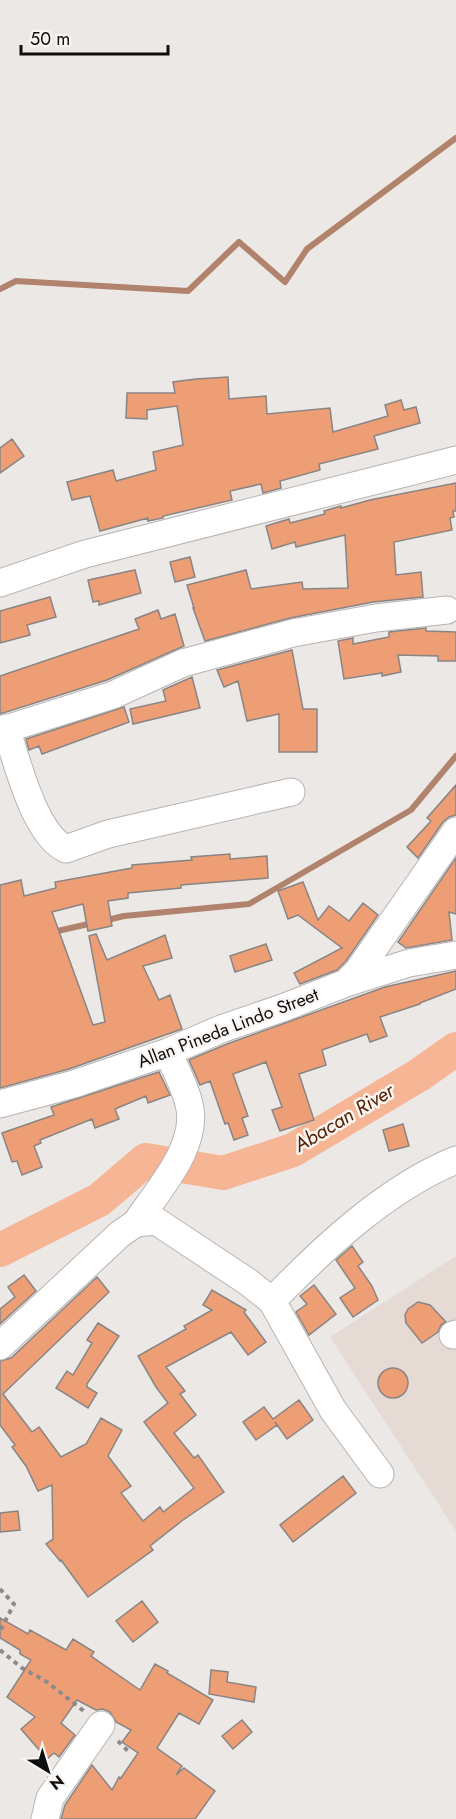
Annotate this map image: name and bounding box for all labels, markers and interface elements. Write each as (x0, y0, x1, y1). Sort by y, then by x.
scale bar (21, 18, 168, 56)
text: 50 m (30, 26, 70, 52)
street label: Allan Pineda Lindo Street (134, 981, 323, 1075)
water label: Abacan River (288, 1076, 401, 1160)
north arrow (18, 1741, 78, 1801)
text: N (45, 1769, 69, 1795)

